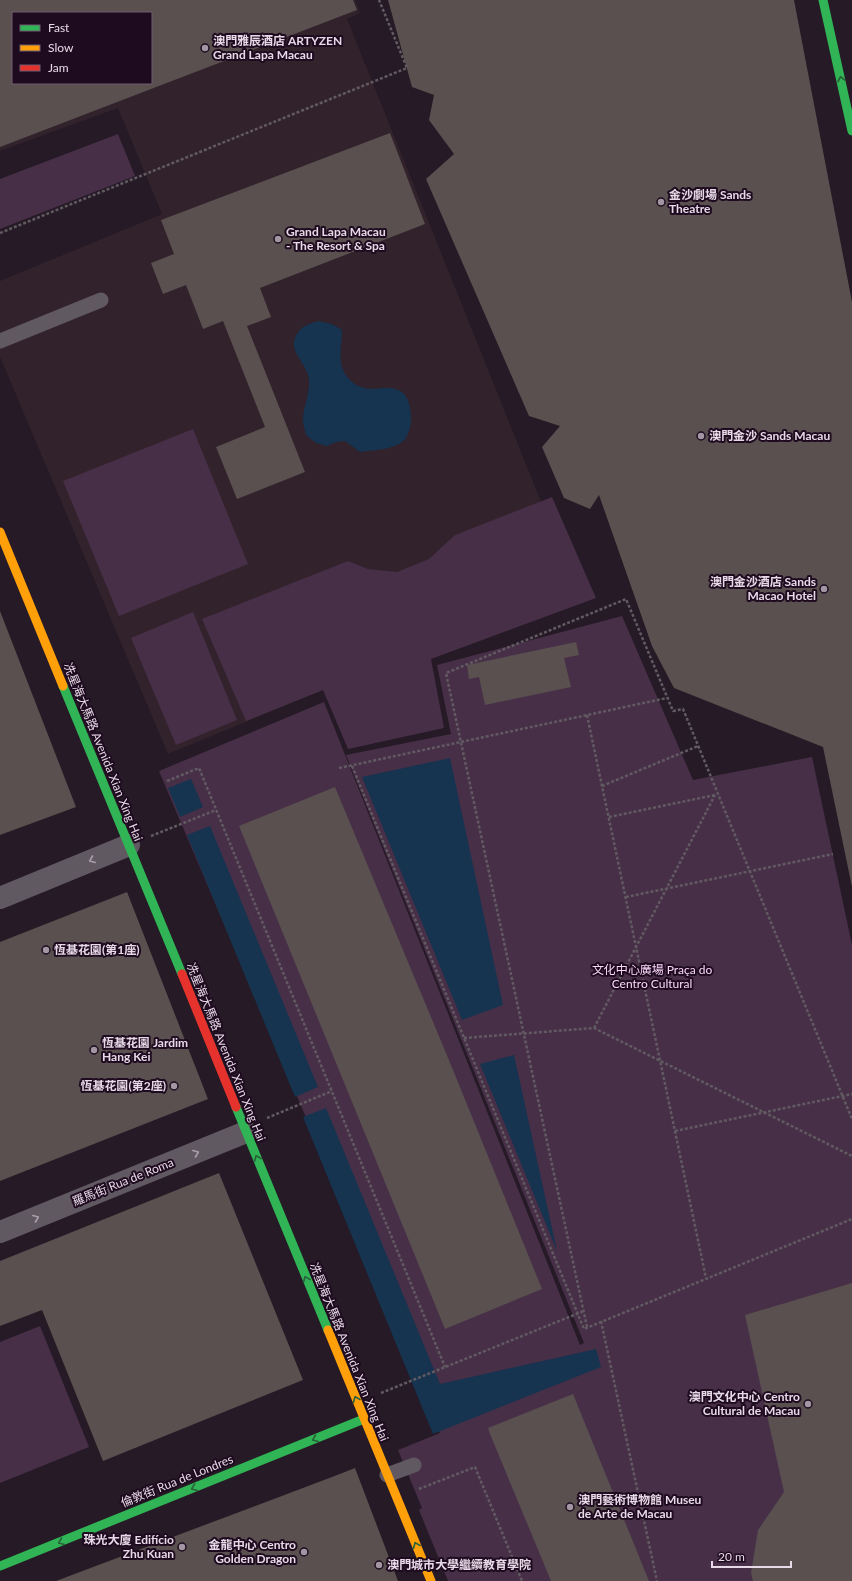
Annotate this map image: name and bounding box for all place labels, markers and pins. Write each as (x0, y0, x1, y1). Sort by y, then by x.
place label: 澳門雅辰酒店 ARTYZEN Grand Lapa Macau (213, 33, 342, 62)
marker: 澳門雅辰酒店 ARTYZEN Grand Lapa Macau (200, 43, 210, 53)
place label: 金沙劇場 Sands Theatre (669, 187, 751, 216)
marker: 金沙劇場 Sands Theatre (656, 197, 666, 207)
place label: Grand Lapa Macau - The Resort & Spa (286, 224, 386, 253)
marker: Grand Lapa Macau - The Resort & Spa (273, 234, 283, 244)
place label: 澳門金沙 Sands Macau (709, 428, 830, 443)
marker: 澳門金沙 Sands Macau (696, 431, 706, 441)
place label: 澳門金沙酒店 Sands Macao Hotel (710, 574, 816, 603)
marker: 澳門金沙酒店 Sands Macao Hotel (819, 584, 829, 594)
place label: 恆基花園(第1座) (54, 942, 140, 957)
marker: 恆基花園(第1座) (41, 945, 51, 955)
place label: 恆基花園 Jardim Hang Kei (102, 1035, 188, 1064)
marker: 恆基花園 Jardim Hang Kei (89, 1045, 99, 1055)
place label: 恆基花園(第2座) (80, 1078, 166, 1093)
marker: 恆基花園(第2座) (169, 1081, 179, 1091)
place label: 澳門文化中心 Centro Cultural de Macau (689, 1389, 800, 1418)
marker: 澳門文化中心 Centro Cultural de Macau (803, 1399, 813, 1409)
place label: 澳門藝術博物館 Museu de Arte de Macau (578, 1492, 702, 1521)
marker: 澳門藝術博物館 Museu de Arte de Macau (565, 1502, 575, 1512)
place label: 珠光大廈 Edifício Zhu Kuan (84, 1532, 174, 1561)
place label: 金龍中心 Centro Golden Dragon (209, 1537, 296, 1566)
marker: 珠光大廈 Edifício Zhu Kuan (177, 1542, 187, 1552)
marker: 金龍中心 Centro Golden Dragon (299, 1547, 309, 1557)
place label: 澳門城市大學繼續教育學院 (387, 1557, 531, 1572)
marker: 澳門城市大學繼續教育學院 (374, 1560, 384, 1570)

